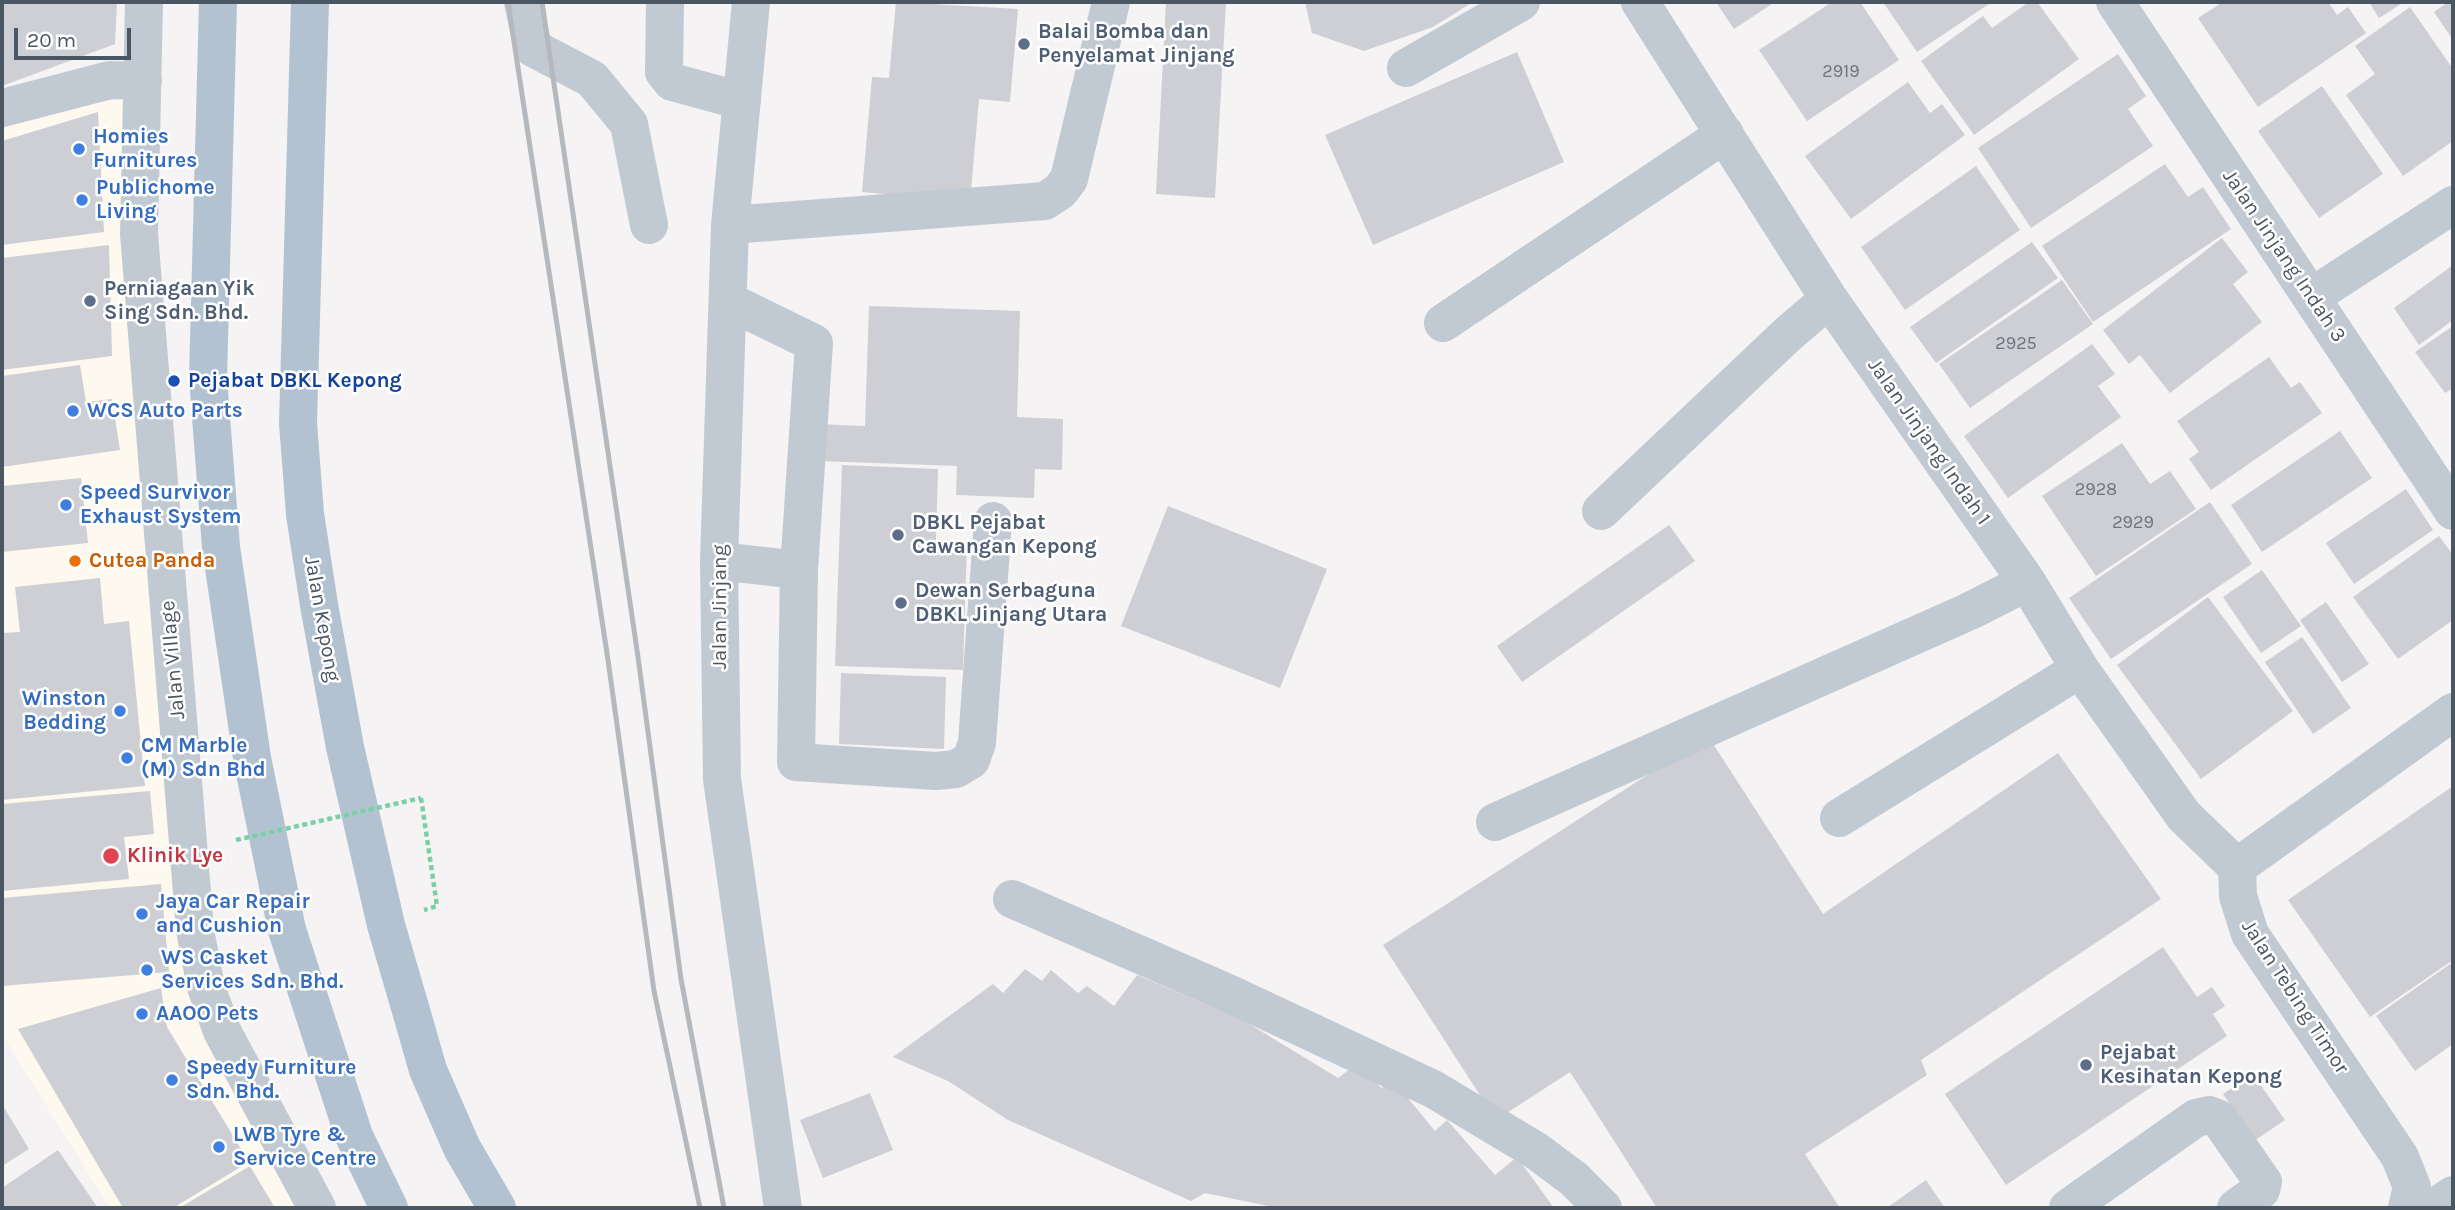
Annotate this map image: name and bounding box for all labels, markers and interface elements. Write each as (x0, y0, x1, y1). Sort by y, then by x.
scale bar (18, 14, 135, 58)
place label: Balai Bomba dan Penyelamat Jinjang (1038, 19, 1235, 69)
text: 20 m (27, 28, 76, 52)
marker: Balai Bomba dan Penyelamat Jinjang (1016, 36, 1032, 52)
house number: 2919 (1822, 61, 1860, 83)
place label: Homies Furnitures (93, 124, 197, 174)
marker: Homies Furnitures (71, 141, 87, 157)
street label: Jalan Jinjang Indah 3 (2217, 165, 2351, 347)
place label: Publichome Living (96, 175, 215, 225)
marker: Publichome Living (74, 192, 90, 208)
place label: Perniagaan Yik Sing Sdn. Bhd. (104, 276, 255, 326)
marker: Perniagaan Yik Sing Sdn. Bhd. (82, 293, 98, 309)
house number: 2925 (1995, 333, 2037, 355)
street label: Jalan Jinjang Indah 1 (1862, 354, 1996, 530)
place label: Pejabat DBKL Kepong (188, 368, 402, 394)
marker: Pejabat DBKL Kepong (166, 373, 182, 389)
place label: WCS Auto Parts (87, 398, 243, 424)
marker: WCS Auto Parts (65, 403, 81, 419)
house number: 2928 (2075, 479, 2117, 501)
place label: Speed Survivor Exhaust System (80, 480, 242, 530)
marker: Speed Survivor Exhaust System (58, 497, 74, 513)
place label: DBKL Pejabat Cawangan Kepong (912, 510, 1097, 560)
house number: 2929 (2112, 512, 2154, 534)
marker: DBKL Pejabat Cawangan Kepong (890, 527, 906, 543)
street label: Jalan Jinjang (707, 544, 733, 670)
place label: Cutea Panda (89, 548, 215, 574)
marker: Cutea Panda (67, 553, 83, 569)
street label: Jalan Kepong (299, 554, 345, 684)
place label: Dewan Serbaguna DBKL Jinjang Utara (915, 578, 1107, 628)
marker: Dewan Serbaguna DBKL Jinjang Utara (893, 595, 909, 611)
street label: Jalan Village (155, 600, 191, 720)
place label: Winston Bedding (22, 686, 106, 736)
marker: Winston Bedding (112, 703, 128, 719)
place label: CM Marble (M) Sdn Bhd (141, 733, 266, 783)
marker: CM Marble (M) Sdn Bhd (119, 750, 135, 766)
place label: Klinik Lye (127, 843, 223, 869)
marker: Klinik Lye (101, 846, 121, 866)
place label: Jaya Car Repair and Cushion (156, 889, 310, 939)
marker: Jaya Car Repair and Cushion (134, 906, 150, 922)
street label: Jalan Tebing Timor (2236, 915, 2354, 1079)
place label: WS Casket Services Sdn. Bhd. (161, 945, 343, 995)
marker: WS Casket Services Sdn. Bhd. (139, 962, 155, 978)
place label: AAOO Pets (156, 1001, 259, 1027)
marker: AAOO Pets (134, 1006, 150, 1022)
place label: Pejabat Kesihatan Kepong (2100, 1040, 2282, 1090)
place label: Speedy Furniture Sdn. Bhd. (186, 1055, 356, 1105)
marker: Pejabat Kesihatan Kepong (2078, 1057, 2094, 1073)
marker: Speedy Furniture Sdn. Bhd. (164, 1072, 180, 1088)
place label: LWB Tyre & Service Centre (233, 1122, 376, 1172)
marker: LWB Tyre & Service Centre (211, 1139, 227, 1155)

